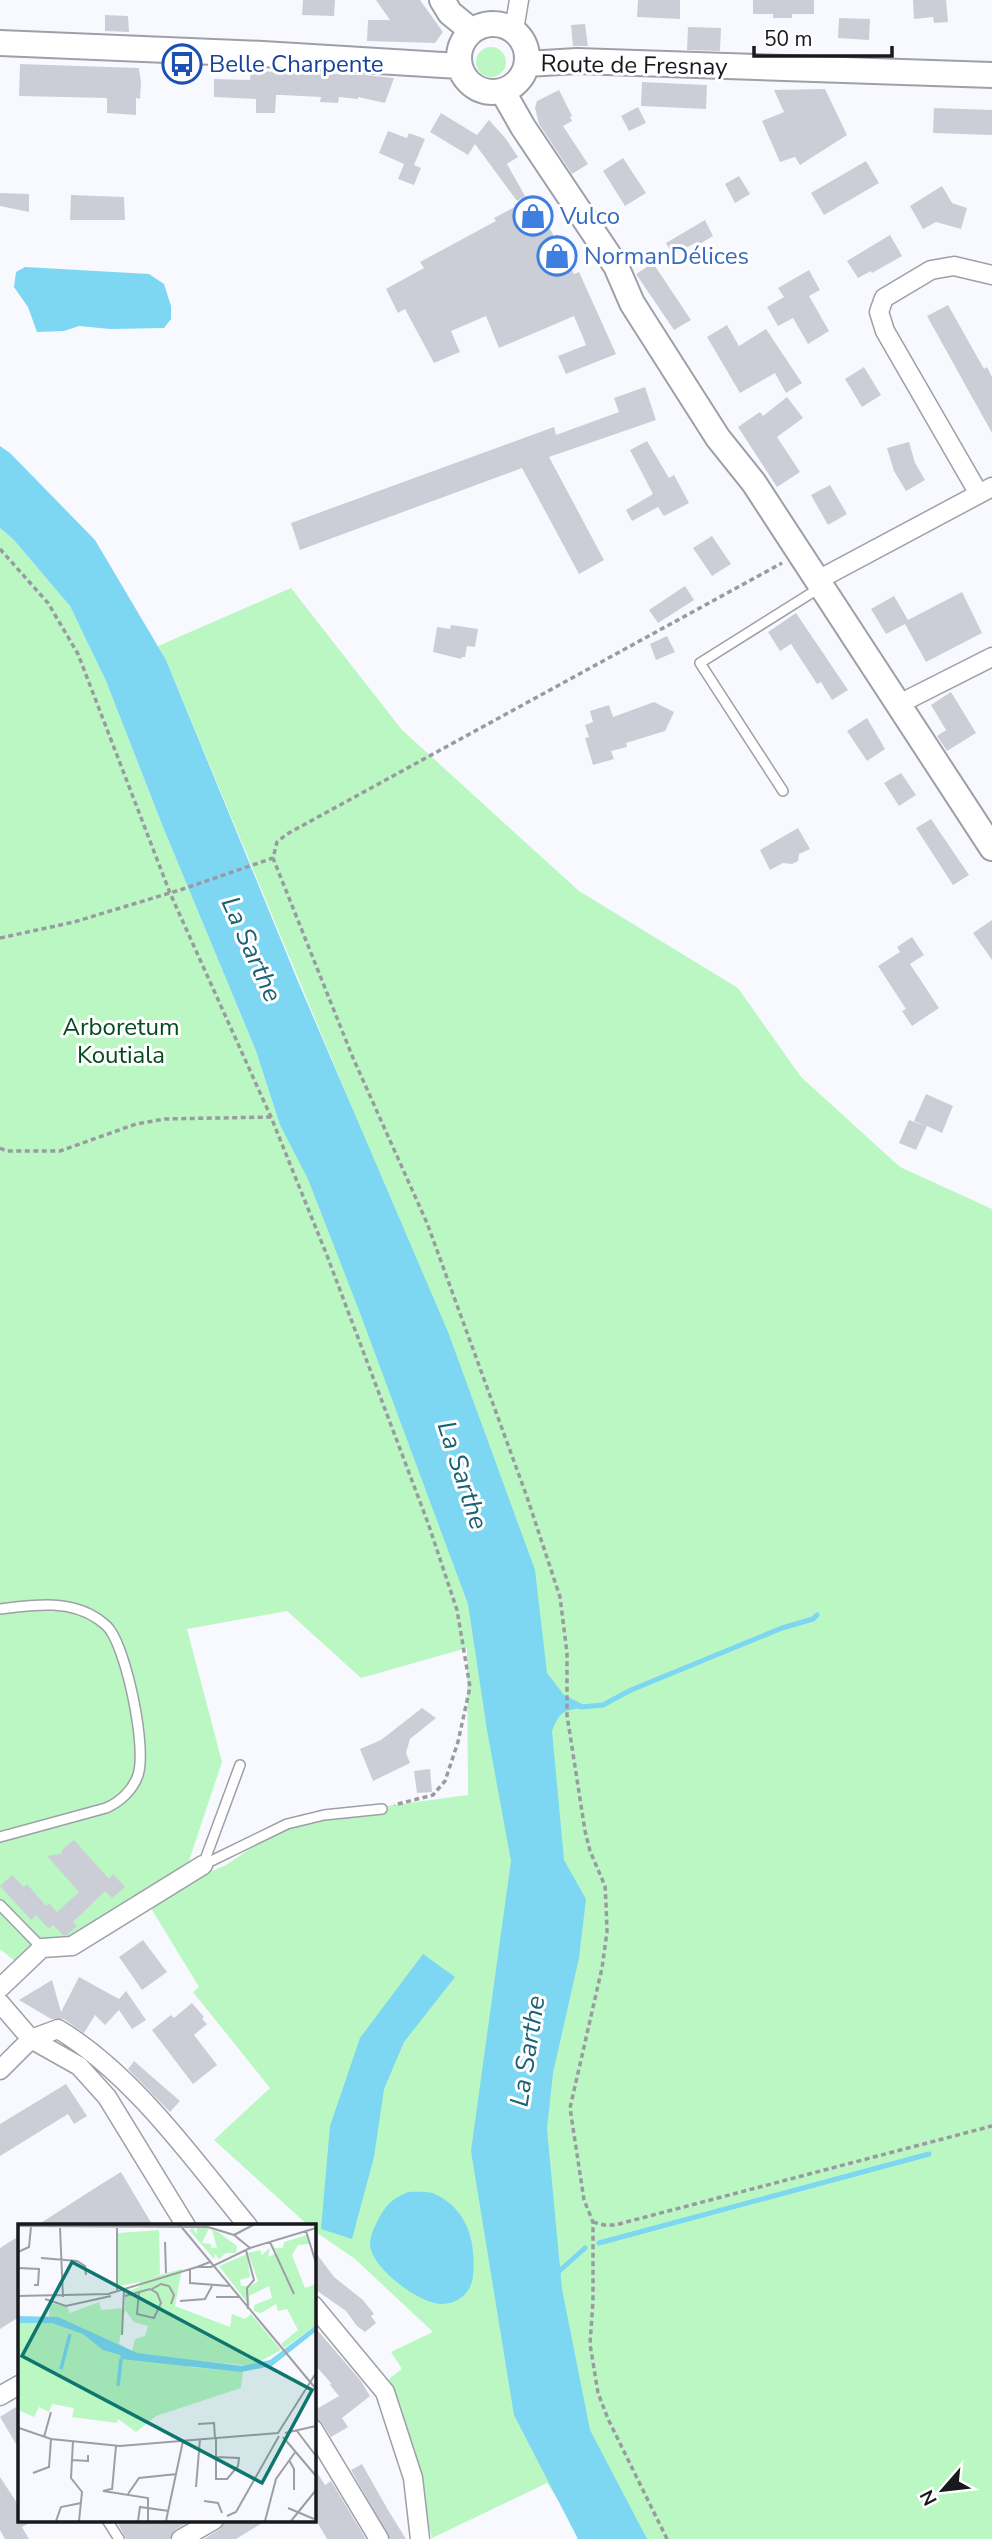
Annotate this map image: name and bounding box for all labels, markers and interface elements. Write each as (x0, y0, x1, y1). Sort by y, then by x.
scale bar (754, 14, 892, 58)
text: 50 m (764, 25, 813, 53)
bus stop icon: Belle Charpente (161, 43, 203, 85)
street label: Route de Fresnay (540, 47, 728, 83)
place label: Belle Charpente (209, 48, 384, 80)
shop icon: Vulco (512, 195, 554, 237)
place label: Vulco (559, 200, 620, 232)
shop icon: NormanDélices (536, 235, 578, 277)
place label: NormanDélices (584, 240, 749, 272)
water label: La Sarthe (213, 891, 290, 1008)
park label: Arboretum Koutiala (62, 1011, 180, 1071)
water label: La Sarthe (429, 1416, 497, 1534)
water label: La Sarthe (501, 1993, 554, 2109)
inset map (18, 2224, 315, 2522)
north arrow (908, 2455, 978, 2525)
text: N (914, 2485, 944, 2510)

